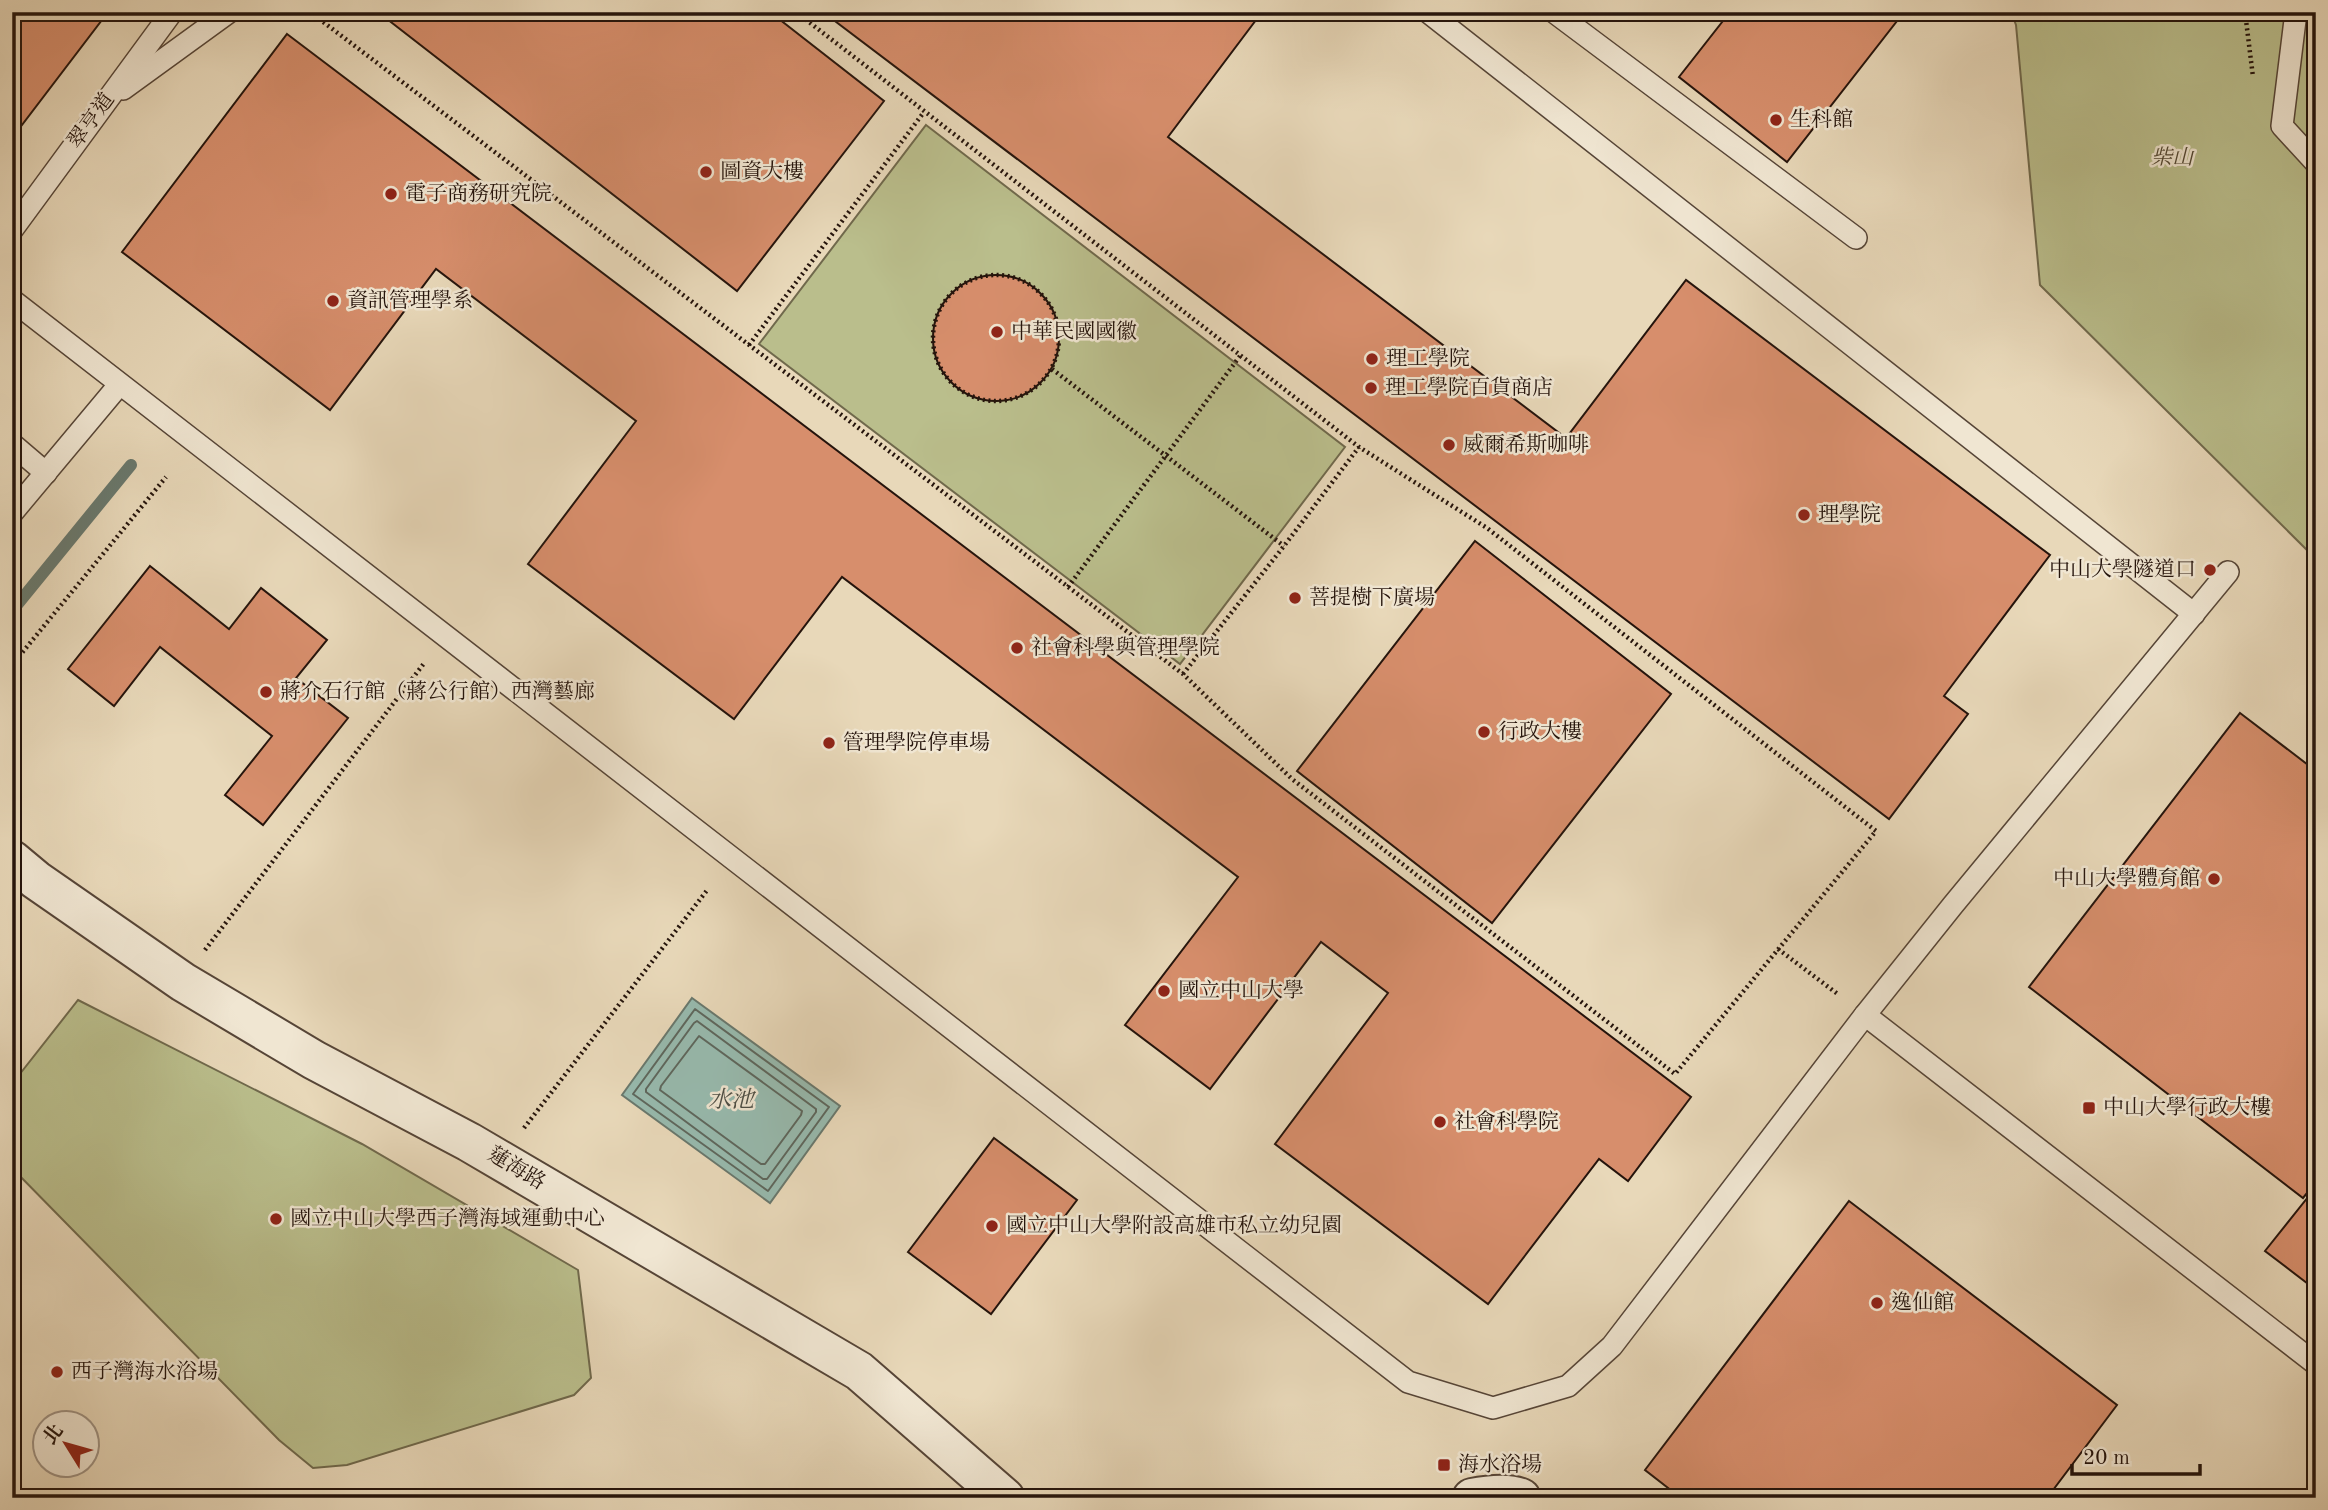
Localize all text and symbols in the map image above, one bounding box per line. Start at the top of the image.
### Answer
street label: 翠亨道 [63,88,119,153]
place label: 生科館 [1790,108,1853,131]
marker: 生科館 [1768,112,1784,128]
park label: 柴山 [2151,146,2195,169]
place label: 圖資大樓 [720,160,804,183]
marker: 圖資大樓 [698,164,714,180]
place label: 電子商務研究院 [405,182,552,205]
marker: 電子商務研究院 [383,186,399,202]
place label: 資訊管理學系 [347,289,473,312]
marker: 資訊管理學系 [325,293,341,309]
place label: 中華民國國徽 [1011,320,1137,343]
marker: 中華民國國徽 [989,324,1005,340]
place label: 理工學院 [1386,347,1470,370]
marker: 理工學院 [1364,351,1380,367]
place label: 理工學院百貨商店 [1385,376,1553,399]
marker: 理工學院百貨商店 [1363,380,1379,396]
place label: 威爾希斯咖啡 [1463,433,1589,456]
marker: 威爾希斯咖啡 [1441,437,1457,453]
place label: 理學院 [1818,503,1881,526]
marker: 理學院 [1796,507,1812,523]
place label: 中山大學隧道口 [2049,558,2196,581]
marker: 中山大學隧道口 [2202,562,2218,578]
place label: 菩提樹下廣場 [1309,586,1435,609]
marker: 菩提樹下廣場 [1287,590,1303,606]
place label: 社會科學與管理學院 [1031,636,1220,659]
marker: 社會科學與管理學院 [1009,640,1025,656]
place label: 蔣介石行館（蔣公行館）西灣藝廊 [280,679,595,703]
marker: 蔣介石行館（蔣公行館）西灣藝廊 [258,684,274,700]
place label: 行政大樓 [1498,720,1582,743]
marker: 行政大樓 [1476,724,1492,740]
place label: 管理學院停車場 [843,731,990,754]
marker: 管理學院停車場 [821,735,837,751]
place label: 中山大學體育館 [2053,867,2200,890]
marker: 中山大學體育館 [2206,871,2222,887]
place label: 國立中山大學 [1178,979,1304,1002]
marker: 國立中山大學 [1156,983,1172,999]
water label: 水池 [708,1087,757,1112]
place label: 中山大學行政大樓 [2103,1096,2271,1119]
marker: 中山大學行政大樓 [2081,1100,2097,1116]
place label: 社會科學院 [1454,1110,1559,1133]
marker: 社會科學院 [1432,1114,1448,1130]
street label: 蓮海路 [484,1142,549,1194]
place label: 國立中山大學西子灣海域運動中心 [290,1207,605,1230]
marker: 國立中山大學西子灣海域運動中心 [268,1211,284,1227]
place label: 國立中山大學附設高雄市私立幼兒園 [1006,1214,1342,1237]
marker: 國立中山大學附設高雄市私立幼兒園 [984,1218,1000,1234]
place label: 逸仙館 [1891,1291,1954,1314]
marker: 逸仙館 [1869,1295,1885,1311]
place label: 西子灣海水浴場 [71,1360,218,1383]
marker: 西子灣海水浴場 [49,1364,65,1380]
north arrow [32,1408,102,1478]
text: 北 [40,1421,68,1449]
scale bar [2072,1433,2200,1477]
text: 20 m [2083,1448,2130,1469]
place label: 海水浴場 [1458,1453,1542,1476]
marker: 海水浴場 [1436,1457,1452,1473]

